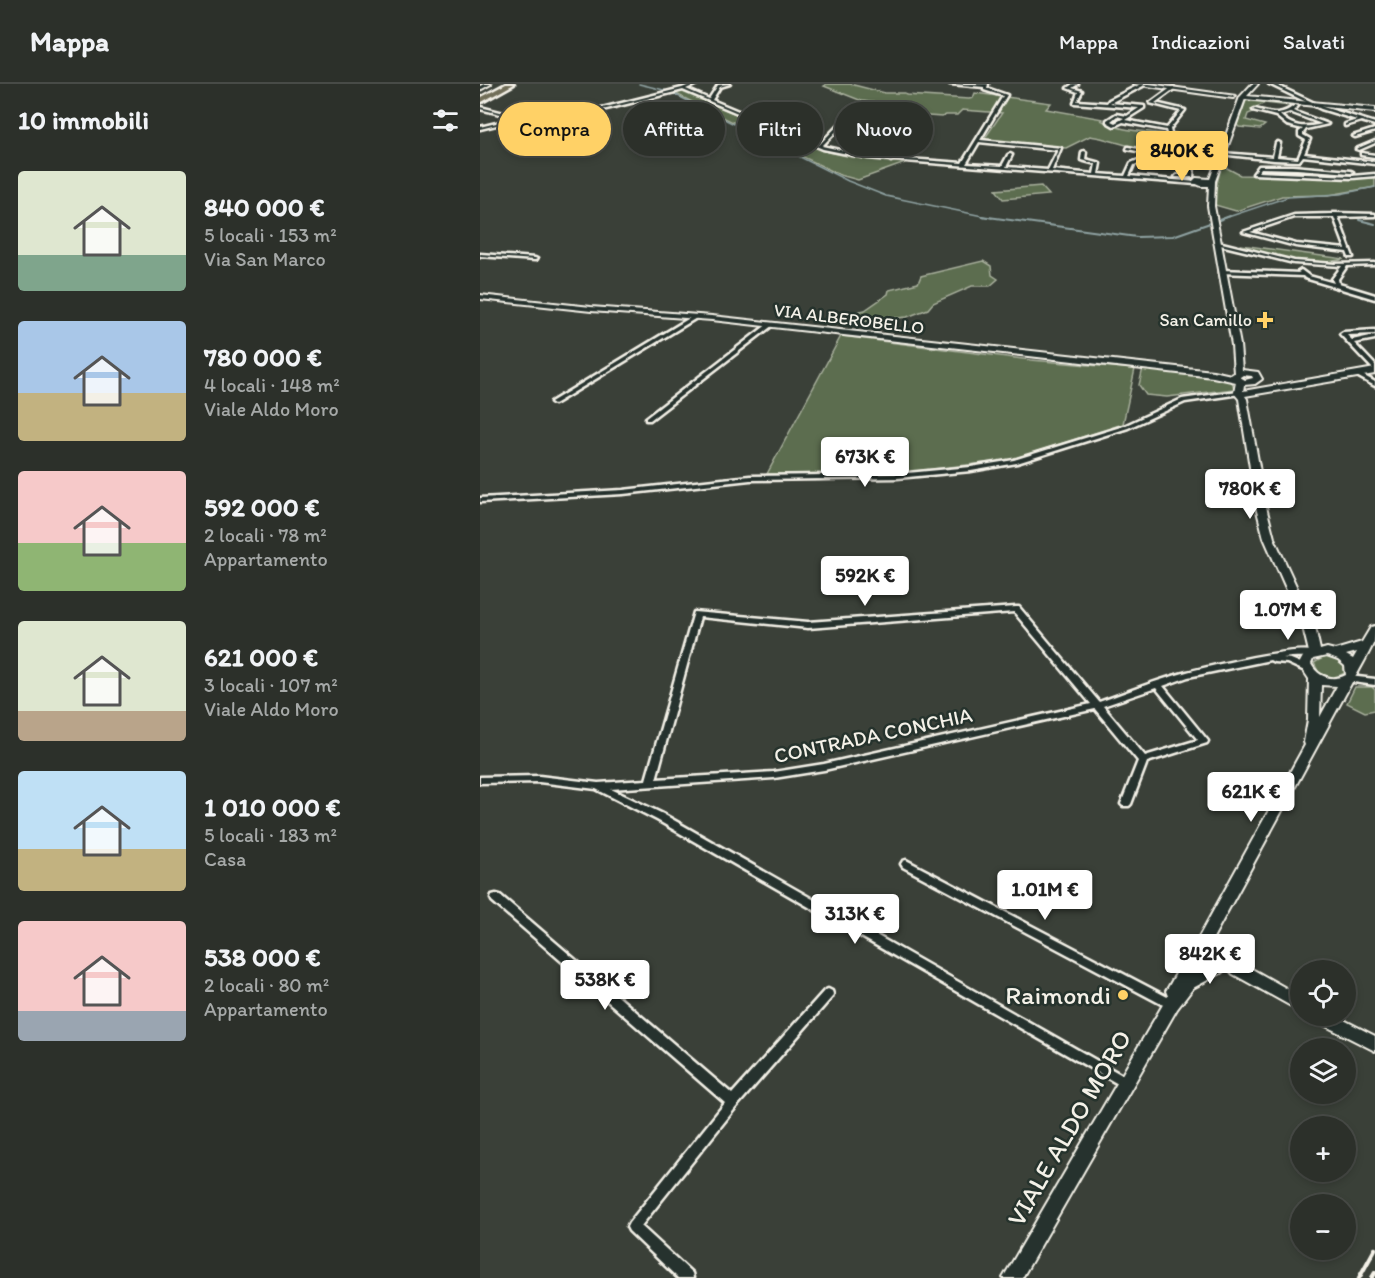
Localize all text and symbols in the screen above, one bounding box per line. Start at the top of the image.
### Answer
text: Mappa [30,24,109,58]
text: Mappa [1059,29,1118,54]
text: Indicazioni [1151,29,1250,54]
text: Salvati [1283,29,1345,54]
chip: Compra [498,102,611,156]
chip: Affitta [623,102,725,156]
chip: Filtri [737,102,823,156]
chip: Nuovo [835,102,933,156]
text: 10 immobili [18,104,149,136]
icon: filters [429,104,462,137]
pin: 840K € [1133,131,1231,182]
text: 840K € [1150,138,1214,162]
text: 840 000 € [204,191,324,223]
icon: home [66,195,138,267]
text: 5 locali · 153 m² [204,223,337,247]
text: Via San Marco [204,247,326,271]
street label: VIA ALBEROBELLO [773,299,925,339]
place label: San Camillo [1159,309,1252,331]
marker: San Camillo [1256,311,1274,329]
text: 780 000 € [204,341,322,373]
icon: home [66,345,138,417]
text: 4 locali · 148 m² [204,373,340,397]
text: Viale Aldo Moro [204,397,339,421]
pin: 673K € [816,437,914,488]
text: 673K € [835,444,895,468]
pin: 780K € [1201,469,1299,520]
text: 780K € [1219,476,1281,500]
text: 592 000 € [204,491,320,523]
icon: home [66,495,138,567]
text: 2 locali · 78 m² [204,523,327,547]
text: Appartamento [204,547,328,571]
pin: 592K € [816,556,914,607]
text: 592K € [835,563,895,587]
pin: 1.07M € [1233,590,1343,641]
text: 1.07M € [1254,597,1322,621]
text: 621 000 € [204,641,318,673]
icon: home [66,645,138,717]
text: 3 locali · 107 m² [204,673,338,697]
text: Viale Aldo Moro [204,697,339,721]
street label: CONTRADA CONCHIA [772,702,975,768]
pin: 621K € [1202,772,1300,823]
text: 621K € [1221,779,1281,803]
text: 1 010 000 € [204,791,341,823]
icon: home [66,795,138,867]
text: 5 locali · 183 m² [204,823,337,847]
text: Casa [204,847,246,871]
pin: 1.01M € [990,870,1100,921]
text: 1.01M € [1011,877,1079,901]
pin: 313K € [806,894,904,945]
text: 313K € [825,901,885,925]
pin: 842K € [1161,934,1259,985]
text: 538 000 € [204,941,321,973]
text: 842K € [1179,941,1241,965]
icon: home [66,945,138,1017]
pin: 538K € [556,960,654,1011]
map controls [1290,960,1356,1260]
button: locate [1290,960,1356,1026]
text: 538K € [574,967,636,991]
text: 2 locali · 80 m² [204,973,329,997]
place label: Raimondi [1005,979,1111,1011]
marker: Raimondi [1116,988,1130,1002]
text: Appartamento [204,997,328,1021]
street label: VIALE ALDO MORO [1000,1024,1138,1232]
button: layers [1290,1038,1356,1104]
button: + [1290,1116,1356,1182]
button: − [1290,1194,1356,1260]

